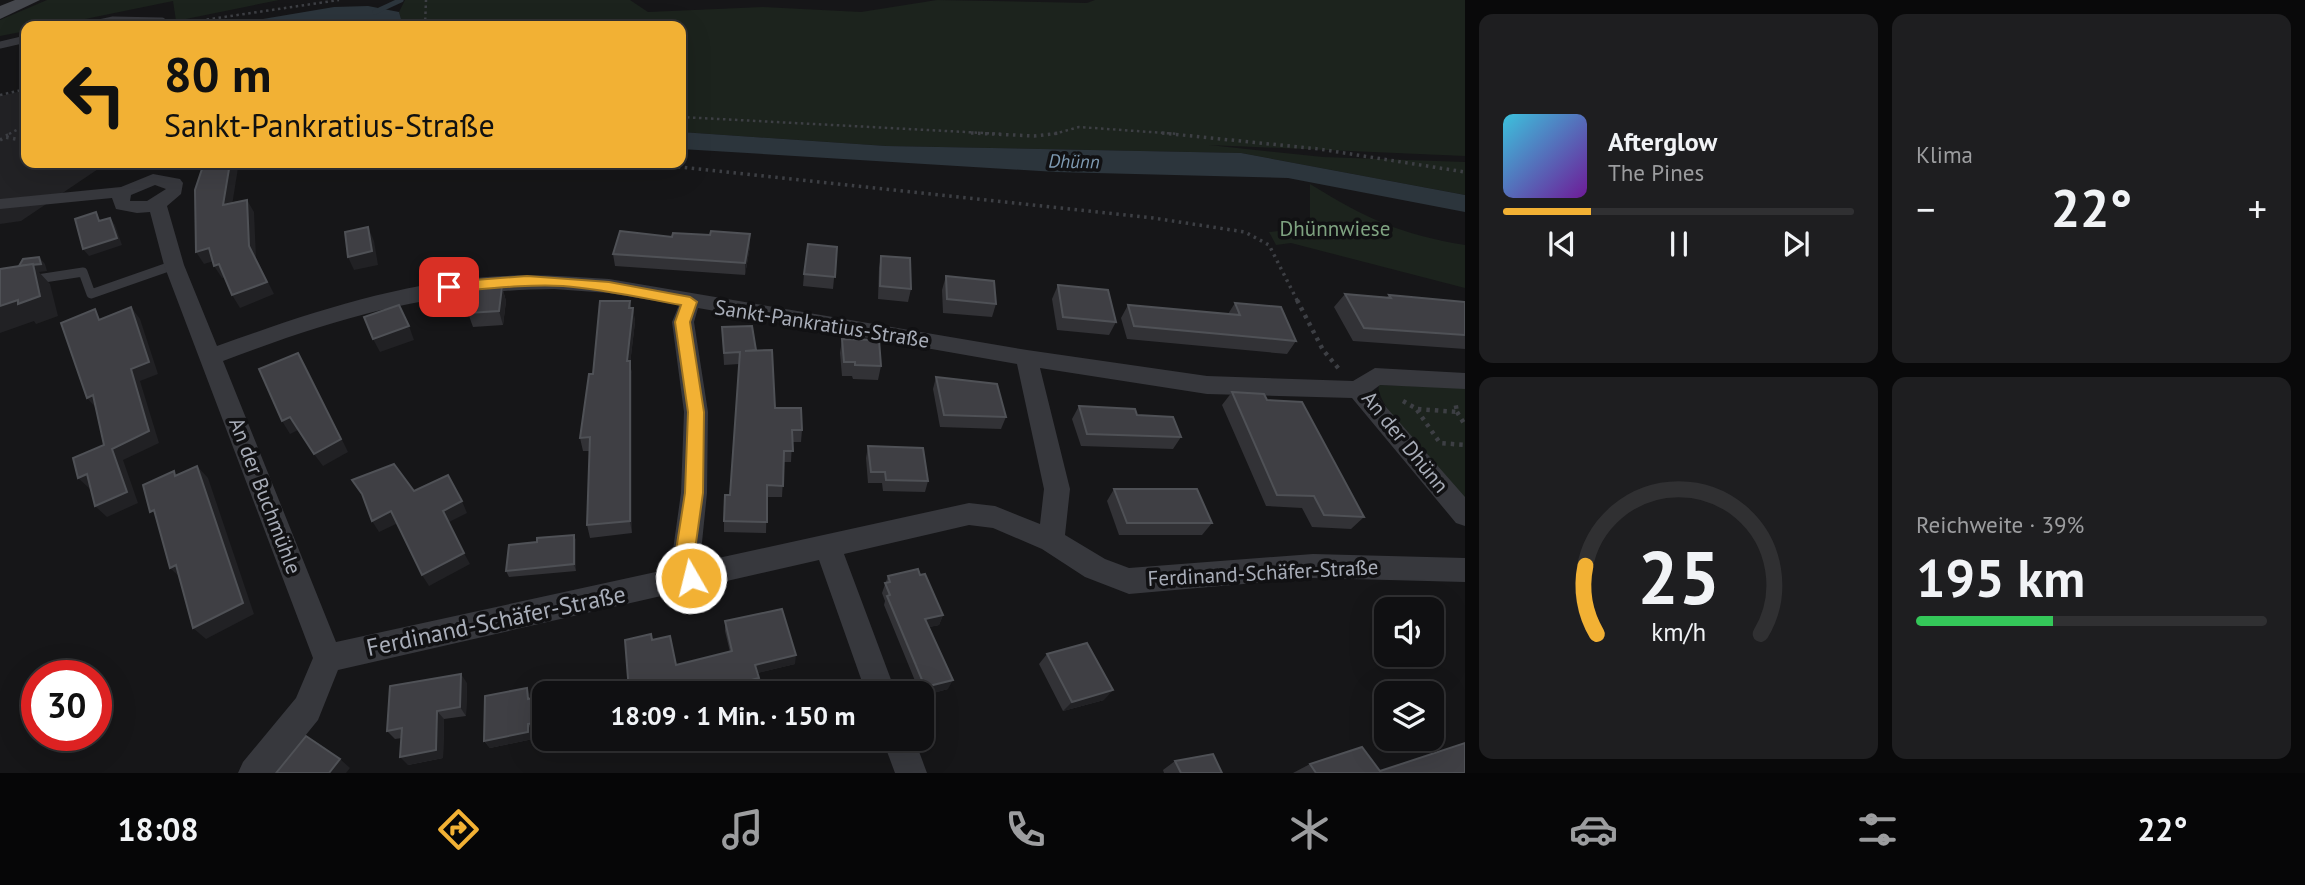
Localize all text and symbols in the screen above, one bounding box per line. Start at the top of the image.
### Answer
text: 80 m [164,42,271,106]
icon: left [49,49,140,140]
text: Sankt-Pankratius-Straße [164,104,495,146]
text: Afterglow [1608,125,1717,158]
text: Klima [1916,140,1973,169]
water label: Dhünn [1048,149,1100,173]
text: The Pines [1608,158,1704,187]
text: 22° [2051,174,2132,241]
text: − [1916,184,1935,233]
text: + [2248,184,2267,233]
park label: Dhünnwiese [1280,215,1390,242]
icon: previous [1543,225,1581,263]
icon: pause [1660,225,1698,263]
icon: next [1777,225,1815,263]
pin [419,257,479,317]
icon: arrive [430,268,468,306]
street label: Sankt-Pankratius-Straße [713,293,931,354]
street label: An der Dhünn [1356,385,1455,498]
street label: An der Buchmühle [223,414,308,578]
text: Reichweite · 39% [1916,510,2084,539]
text: 25 [1637,530,1720,624]
position arrow [654,541,728,615]
text: 195 km [1916,544,2085,611]
street label: Ferdinand-Schäfer-Straße [1147,553,1379,592]
street label: Ferdinand-Schäfer-Straße [363,578,628,663]
map controls [1374,597,1444,751]
button: sound [1374,597,1444,667]
text: km/h [1651,616,1706,648]
speed limit sign: 30 [21,660,112,751]
button: layers [1374,681,1444,751]
text: 18:09 · 1 Min. · 150 m [610,699,856,732]
icon: directions [434,805,483,854]
icon: music [718,805,767,854]
icon: phone [1001,805,1050,854]
icon: climate [1285,805,1334,854]
icon: car [1569,805,1618,854]
icon: filters [1853,805,1902,854]
text: 18:08 [117,808,199,850]
text: 22° [2137,808,2188,850]

